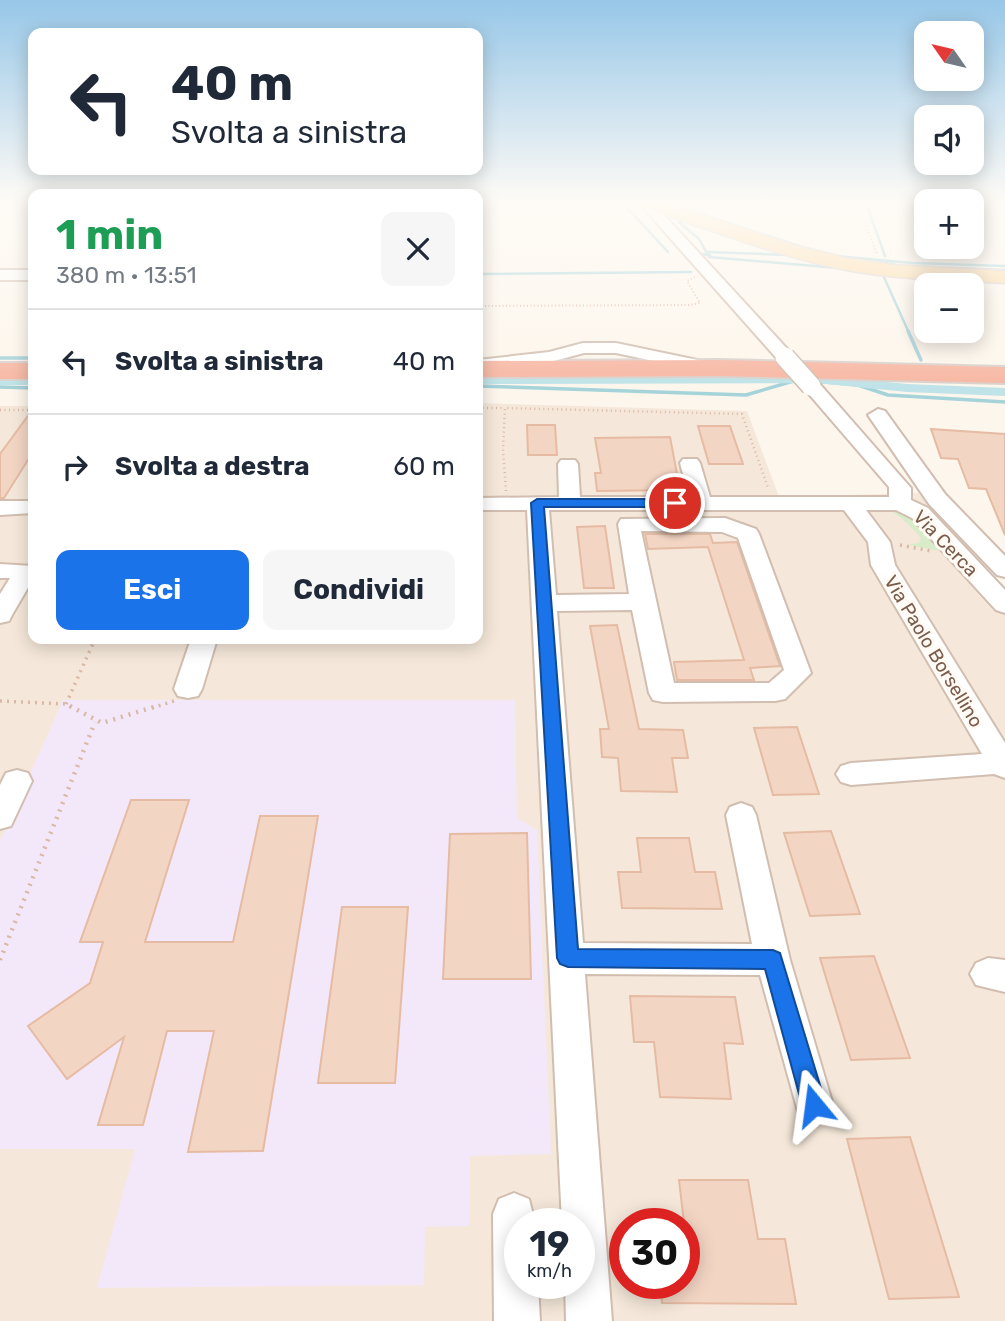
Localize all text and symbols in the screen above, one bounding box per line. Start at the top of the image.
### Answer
north arrow [914,21,984,91]
map controls [914,21,984,343]
text: 40 m [171,54,293,112]
icon: left [56,56,147,147]
button: sound [914,105,984,175]
text: Svolta a sinistra [171,113,407,151]
button: + [914,189,984,259]
text: 1 min [56,210,163,260]
button: close [381,212,455,286]
text: 380 m · 13:51 [56,261,197,289]
button: − [914,273,984,343]
icon: left [56,343,94,381]
text: Svolta a sinistra [115,346,324,377]
text: 40 m [393,346,455,377]
icon: right [56,448,94,486]
text: Svolta a destra [115,451,310,482]
text: 60 m [393,451,455,482]
pin [645,473,705,533]
icon: arrive [656,484,694,522]
street label: Via Cerca [908,505,983,581]
button: Esci [56,550,249,630]
button: Condividi [263,550,455,630]
street label: Via Paolo Borsellino [879,571,988,731]
position arrow [777,1068,851,1142]
speed limit sign: 30 [609,1208,700,1299]
text: 19 [530,1223,569,1265]
text: km/h [527,1260,572,1282]

